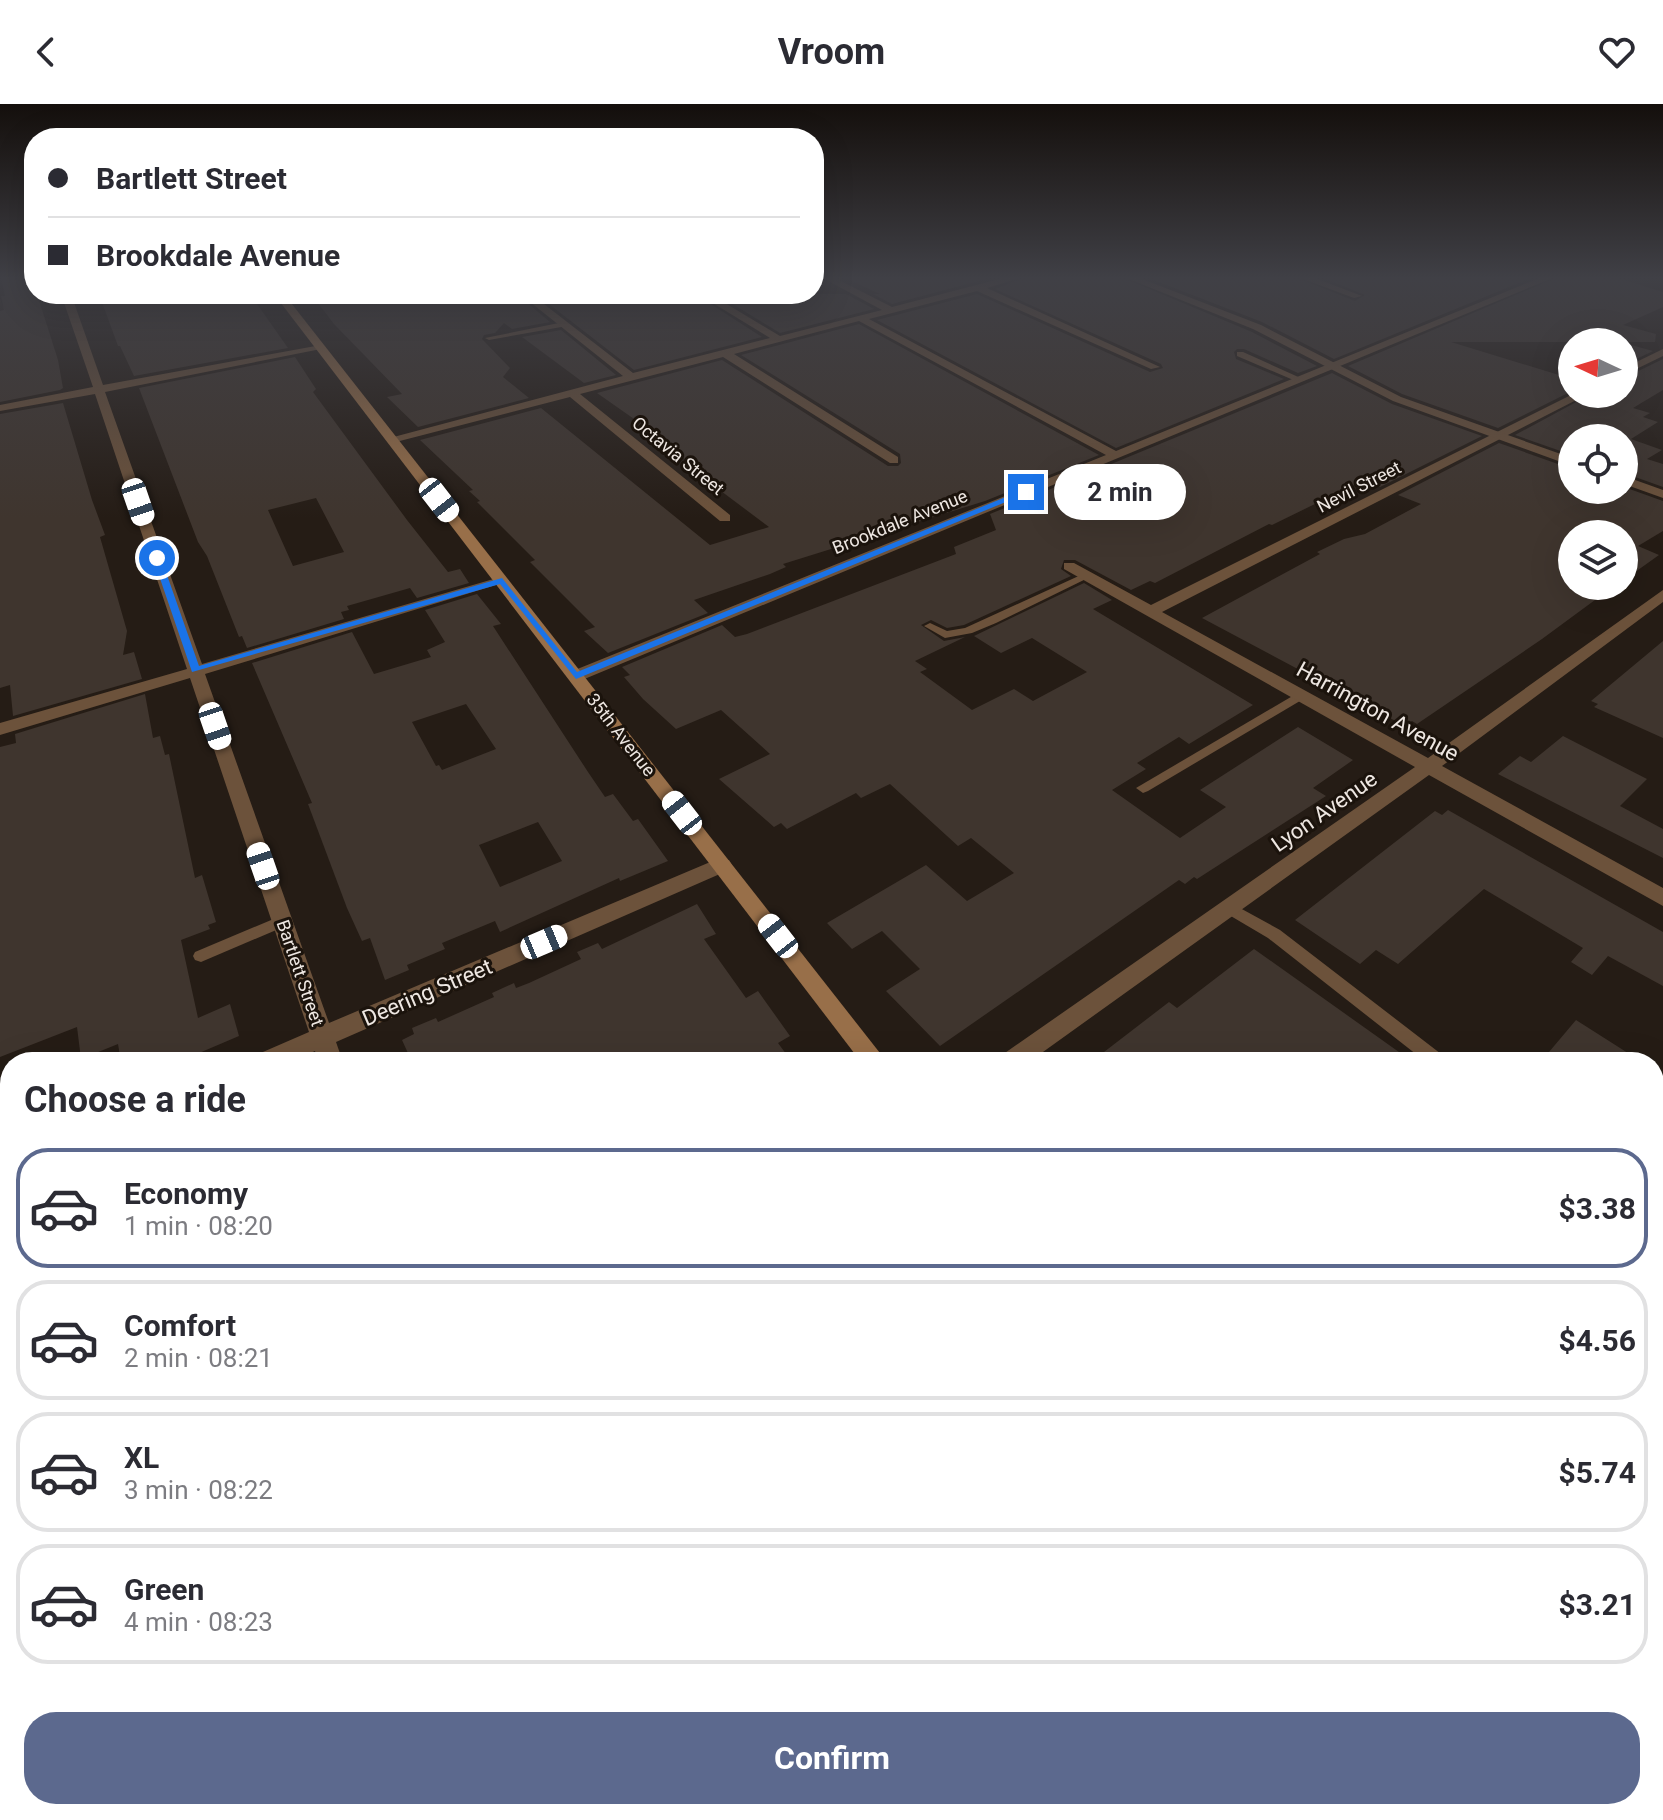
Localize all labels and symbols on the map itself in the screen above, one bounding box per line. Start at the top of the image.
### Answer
north arrow [1558,328,1638,408]
street label: Octavia Street [628,412,729,499]
street label: Nevil Street [1313,456,1404,517]
callout: 2 min [1054,464,1186,520]
car [415,474,463,526]
route end [1008,474,1044,510]
car [119,475,157,529]
street label: Brookdale Avenue [829,485,970,558]
route start [139,540,175,576]
street label: Harrington Avenue [1292,657,1463,766]
street label: 35th Avenue [583,689,660,780]
car [196,699,234,753]
street label: Lyon Avenue [1267,766,1382,857]
car [658,787,706,839]
car [244,839,282,893]
car [754,910,802,962]
street label: Bartlett Street [272,917,329,1029]
car [517,922,571,962]
street label: Deering Street [359,954,496,1031]

